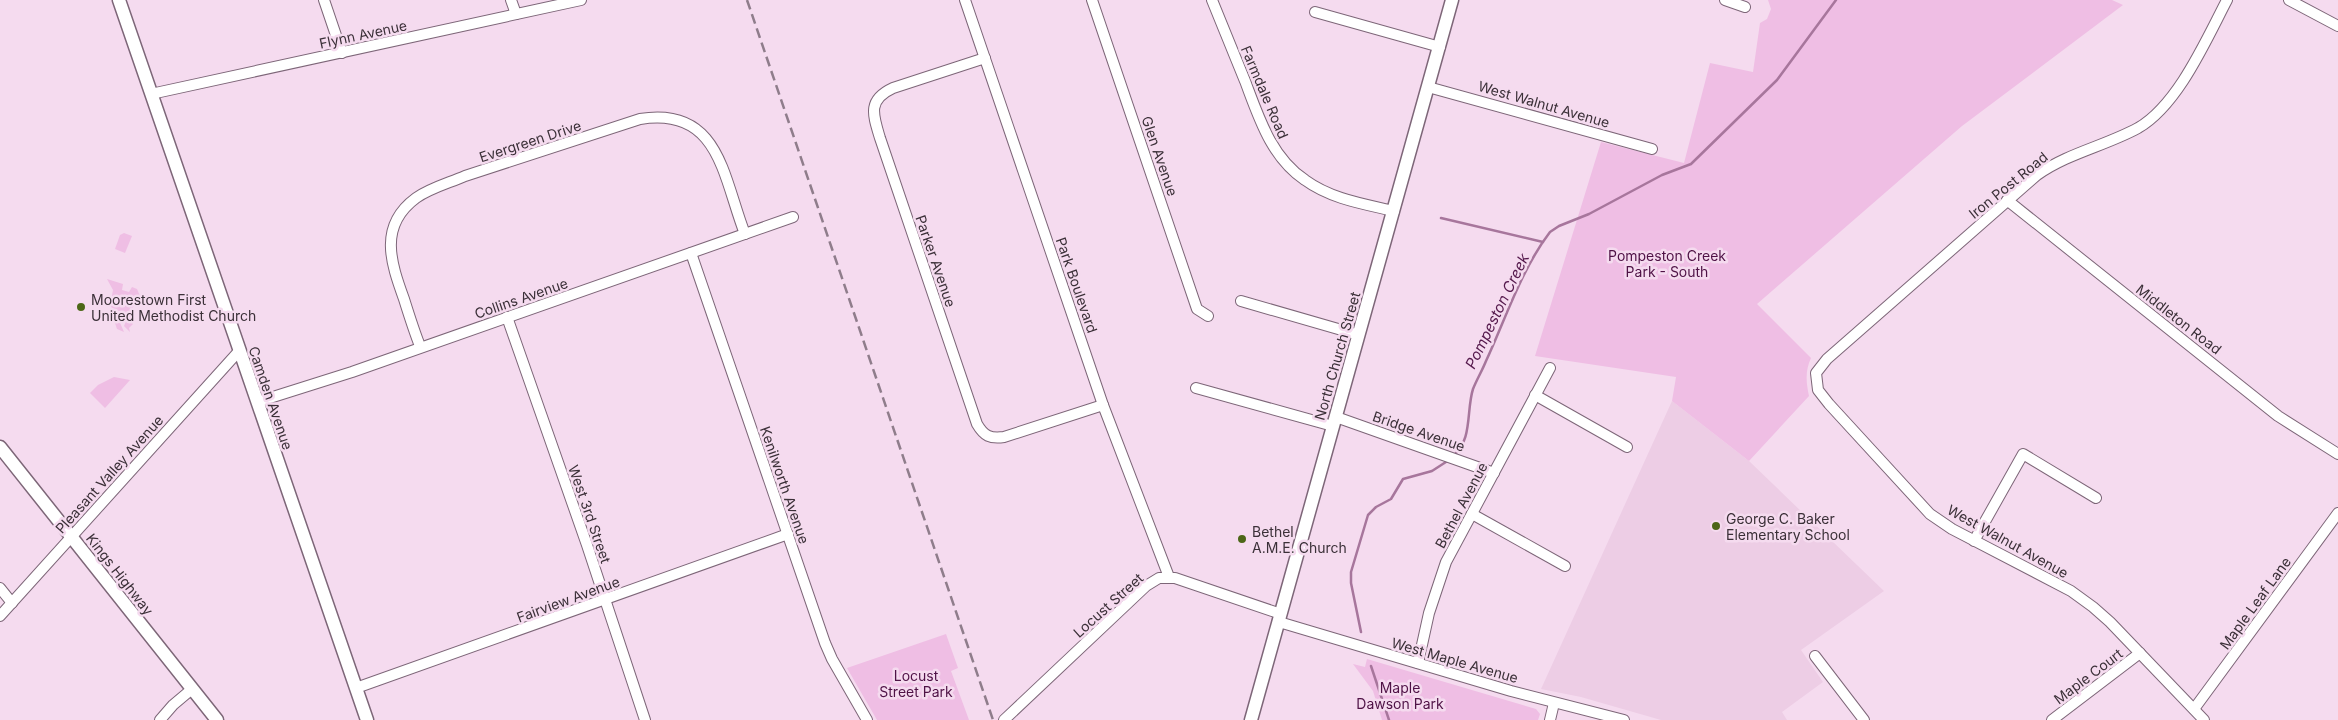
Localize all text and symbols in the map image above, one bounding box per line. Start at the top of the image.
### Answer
street label: Flynn Avenue [318,16,408,52]
street label: Farmdale Road [1238,43,1292,141]
street label: West Walnut Avenue [1476,77,1612,131]
street label: Glen Avenue [1138,114,1182,198]
street label: Evergreen Drive [477,117,583,165]
street label: Iron Post Road [1965,148,2051,222]
street label: Parker Avenue [912,213,960,309]
street label: Park Boulevard [1053,235,1101,335]
park label: Pompeston Creek Park - South [1608,247,1726,280]
water label: Pompeston Creek [1461,249,1534,372]
street label: Collins Avenue [472,274,570,322]
street label: Middleton Road [2133,280,2225,358]
street label: North Church Street [1311,289,1364,422]
place label: Moorestown First United Methodist Church [91,291,256,324]
marker: Moorestown First United Methodist Church [75,301,87,313]
street label: Camden Avenue [245,344,297,452]
street label: Bridge Avenue [1371,407,1467,455]
street label: Pleasant Valley Avenue [51,411,167,537]
street label: Kenilworth Avenue [757,424,813,546]
street label: Bethel Avenue [1431,459,1491,551]
street label: West 3rd Street [565,463,615,566]
street label: West Walnut Avenue [1945,501,2071,581]
place label: George C. Baker Elementary School [1726,510,1850,543]
marker: George C. Baker Elementary School [1710,520,1722,532]
place label: Bethel A.M.E. Church [1252,523,1347,556]
street label: Kings Highway [83,530,157,618]
marker: Bethel A.M.E. Church [1236,533,1248,545]
street label: Maple Leaf Lane [2216,554,2294,652]
street label: Locust Street [1070,569,1147,641]
street label: Fairview Avenue [514,572,622,626]
street label: West Maple Avenue [1390,634,1520,686]
street label: Maple Court [2050,644,2126,707]
park label: Locust Street Park [879,667,953,700]
park label: Maple Dawson Park [1356,679,1444,712]

